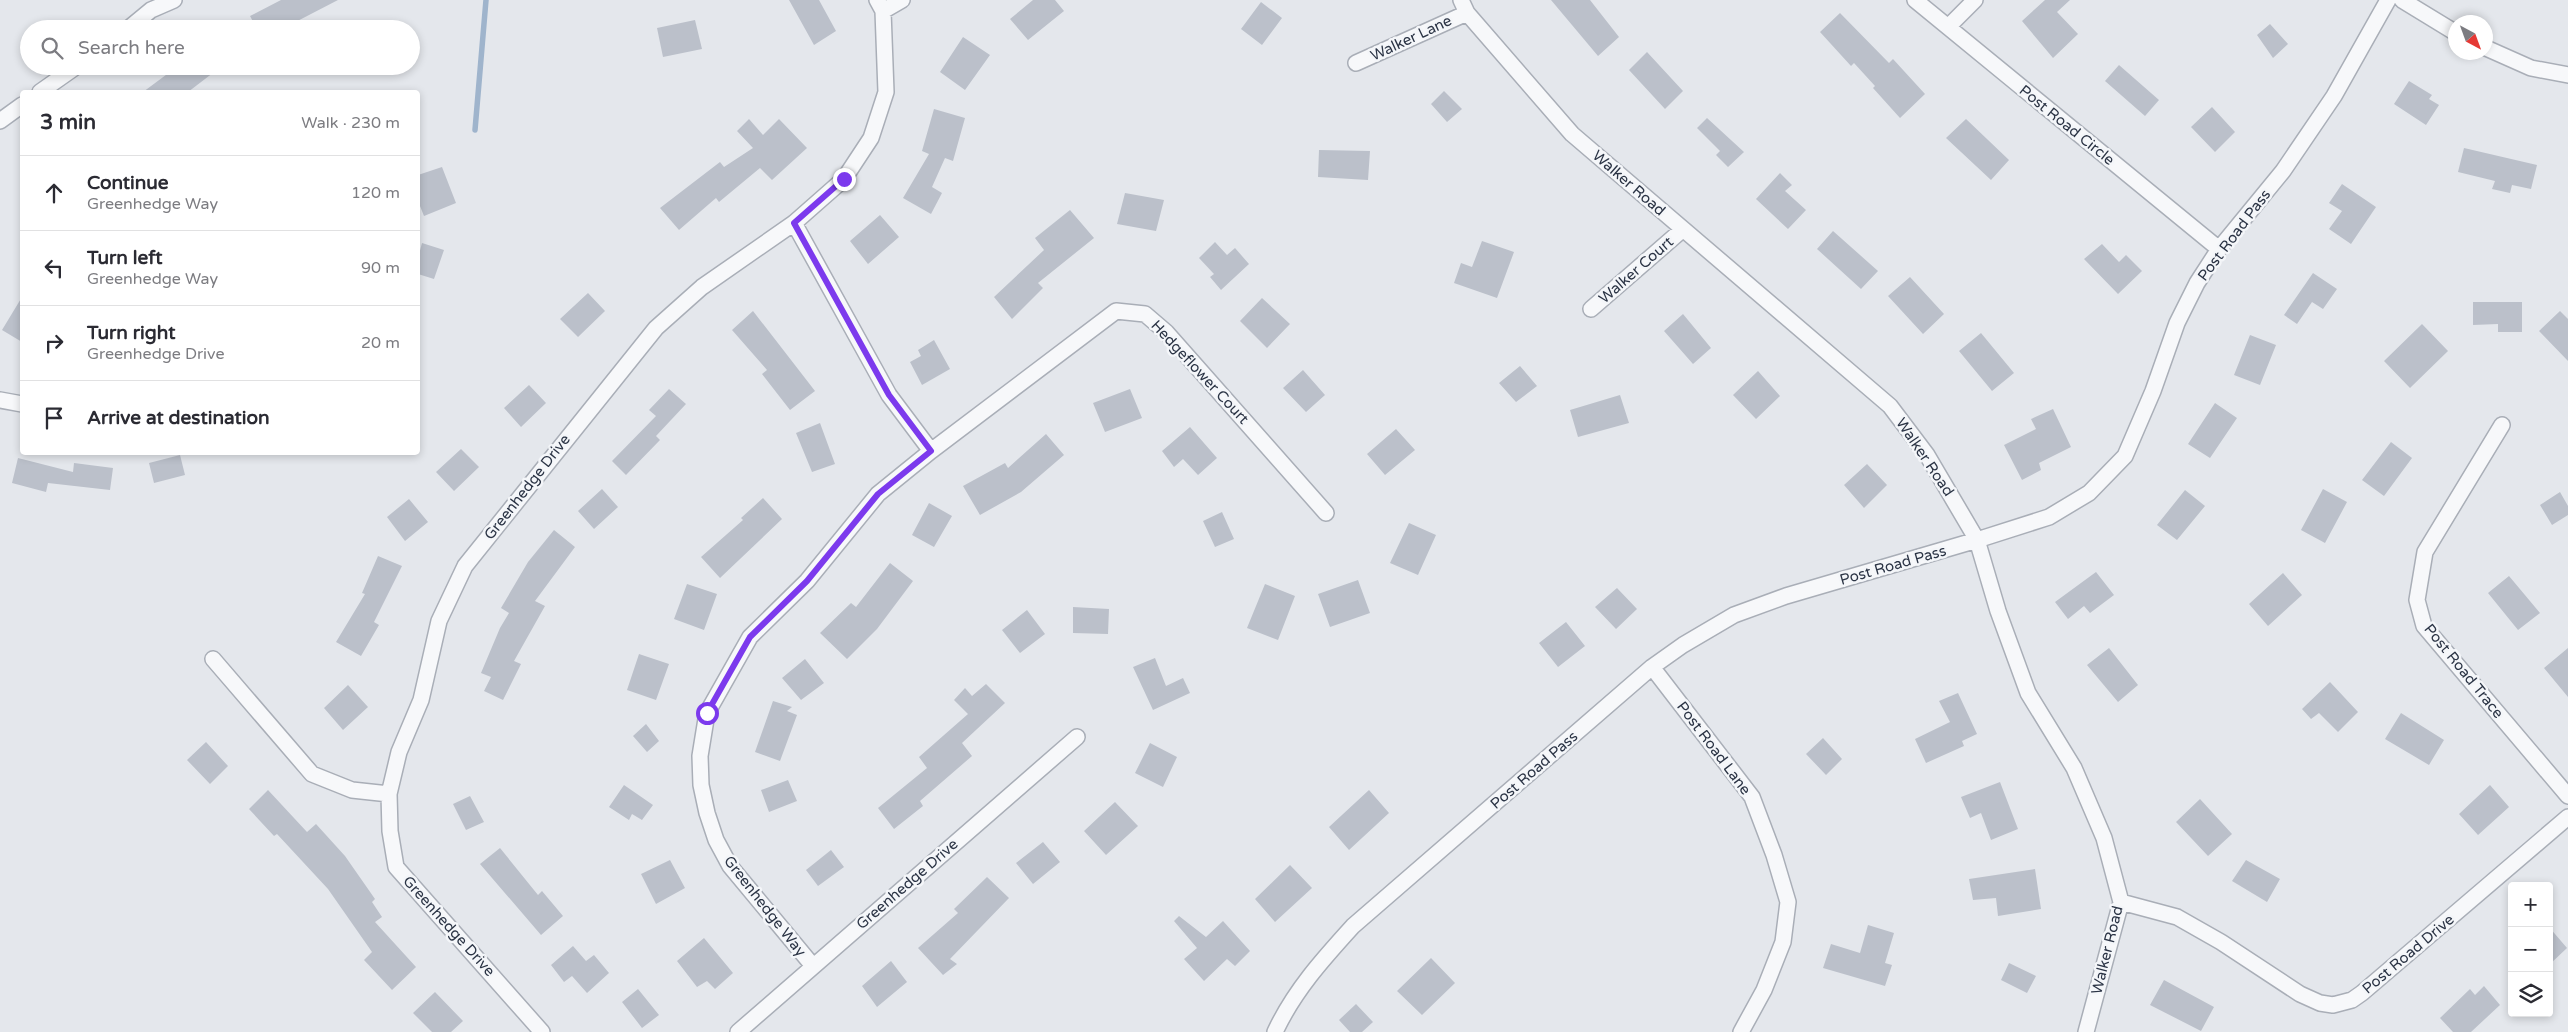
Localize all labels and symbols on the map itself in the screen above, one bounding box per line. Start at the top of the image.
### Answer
street label: Walker Lane [1367,11,1455,65]
north arrow [2448,15,2493,60]
street label: Post Road Circle [2016,81,2118,169]
street label: Walker Road [1589,146,1669,220]
route end [833,168,856,191]
street label: Post Road Pass [2194,186,2274,284]
street label: Walker Court [1595,233,1677,307]
street label: Hedgeflower Court [1147,316,1253,428]
street label: Walker Road [1892,414,1958,500]
street label: Greenhedge Drive [480,431,574,543]
street label: Post Road Pass [1838,541,1948,589]
street label: Post Road Trace [2420,620,2508,722]
street label: Post Road Lane [1673,698,1755,798]
route start [696,702,719,725]
street label: Post Road Pass [1487,727,1581,813]
street label: Greenhedge Drive [852,835,962,933]
street label: Greenhedge Way [720,852,810,960]
street label: Greenhedge Drive [399,872,499,980]
street label: Walker Road [2087,904,2127,996]
street label: Post Road Drive [2358,910,2458,998]

